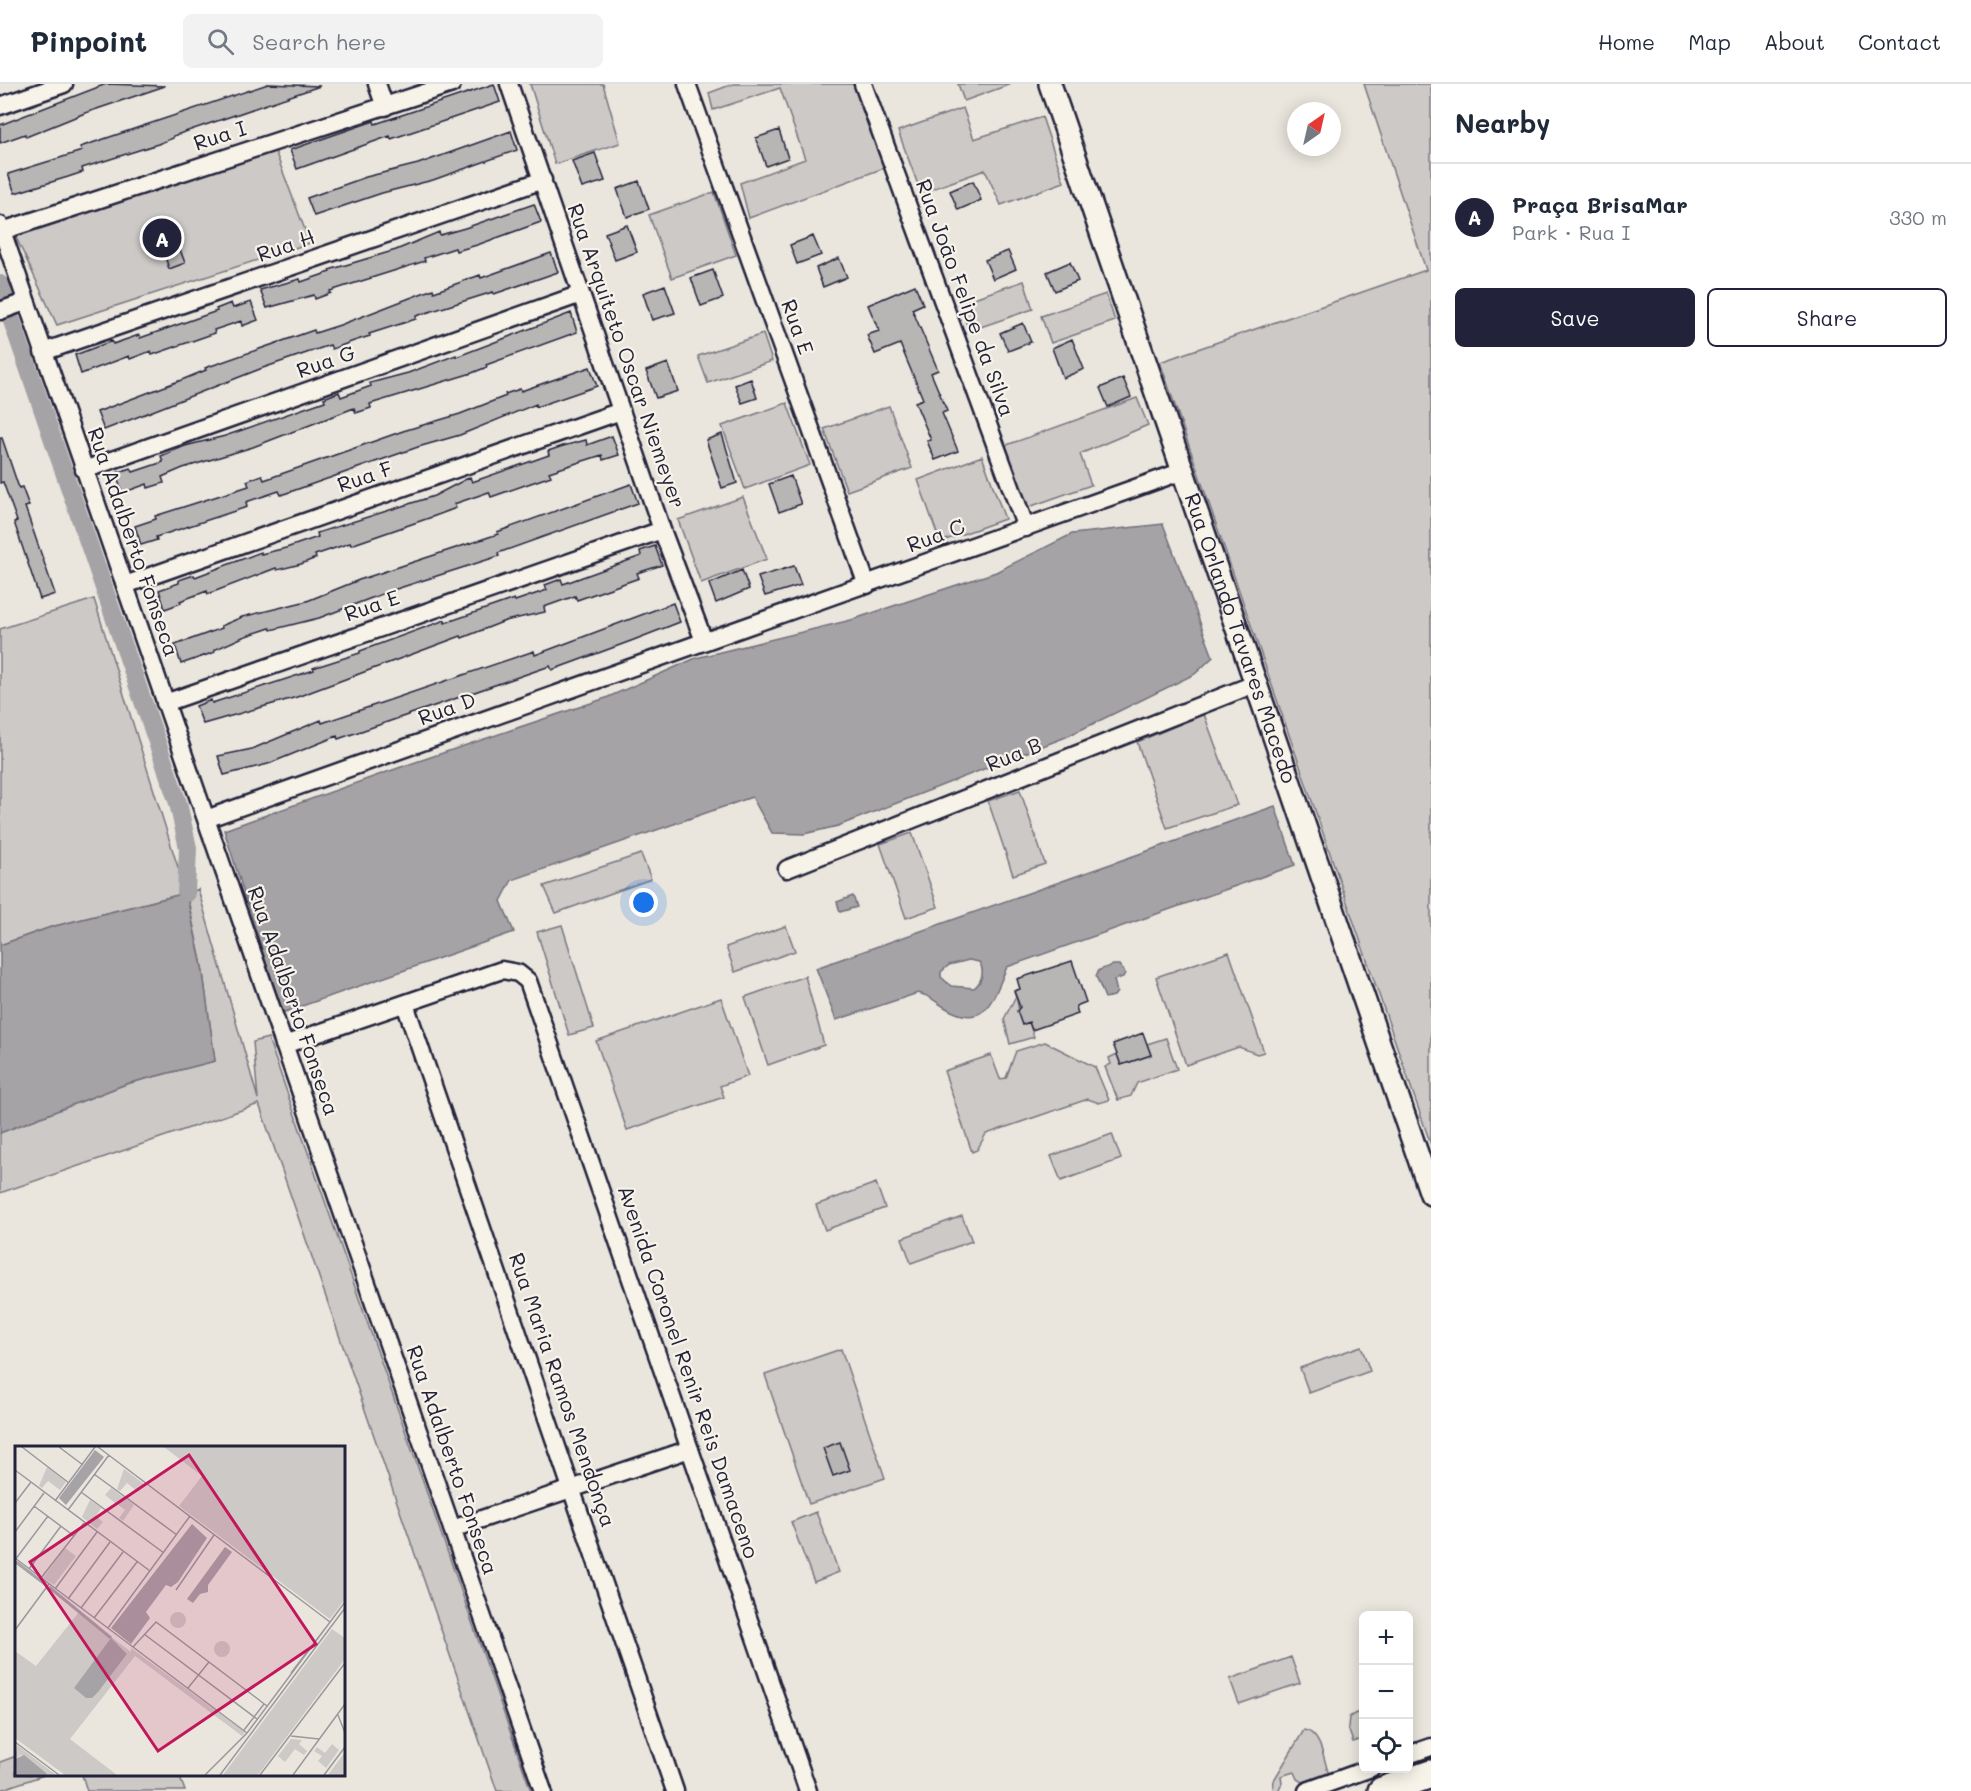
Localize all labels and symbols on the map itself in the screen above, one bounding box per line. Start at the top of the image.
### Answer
north arrow [1287,102,1341,156]
street label: Rua I [190,113,249,156]
street label: Rua João Felipe da Silva [911,175,1022,420]
street label: Rua Arquiteto Oscar Niemeyer [562,200,692,511]
pin: A [142,216,182,260]
street label: Rua H [253,222,318,267]
street label: Rua E [776,295,821,358]
street label: Rua G [293,338,358,383]
street label: Rua Adalberto Fonseca [82,423,186,660]
street label: Rua F [333,454,396,498]
street label: Rua Orlando Tavares Macedo [1179,489,1304,786]
street label: Rua C [903,512,968,557]
street label: Rua E [340,583,403,627]
street label: Rua D [414,685,479,730]
street label: Rua B [982,730,1045,777]
street label: Rua Adalberto Fonseca [242,882,346,1119]
your location [629,888,658,917]
street label: Avenida Coronel Renir Reis Damaceno [613,1181,766,1562]
street label: Rua Maria Ramos Mendonça [504,1249,623,1530]
street label: Rua Adalberto Fonseca [401,1341,505,1578]
inset map [15,1446,345,1776]

